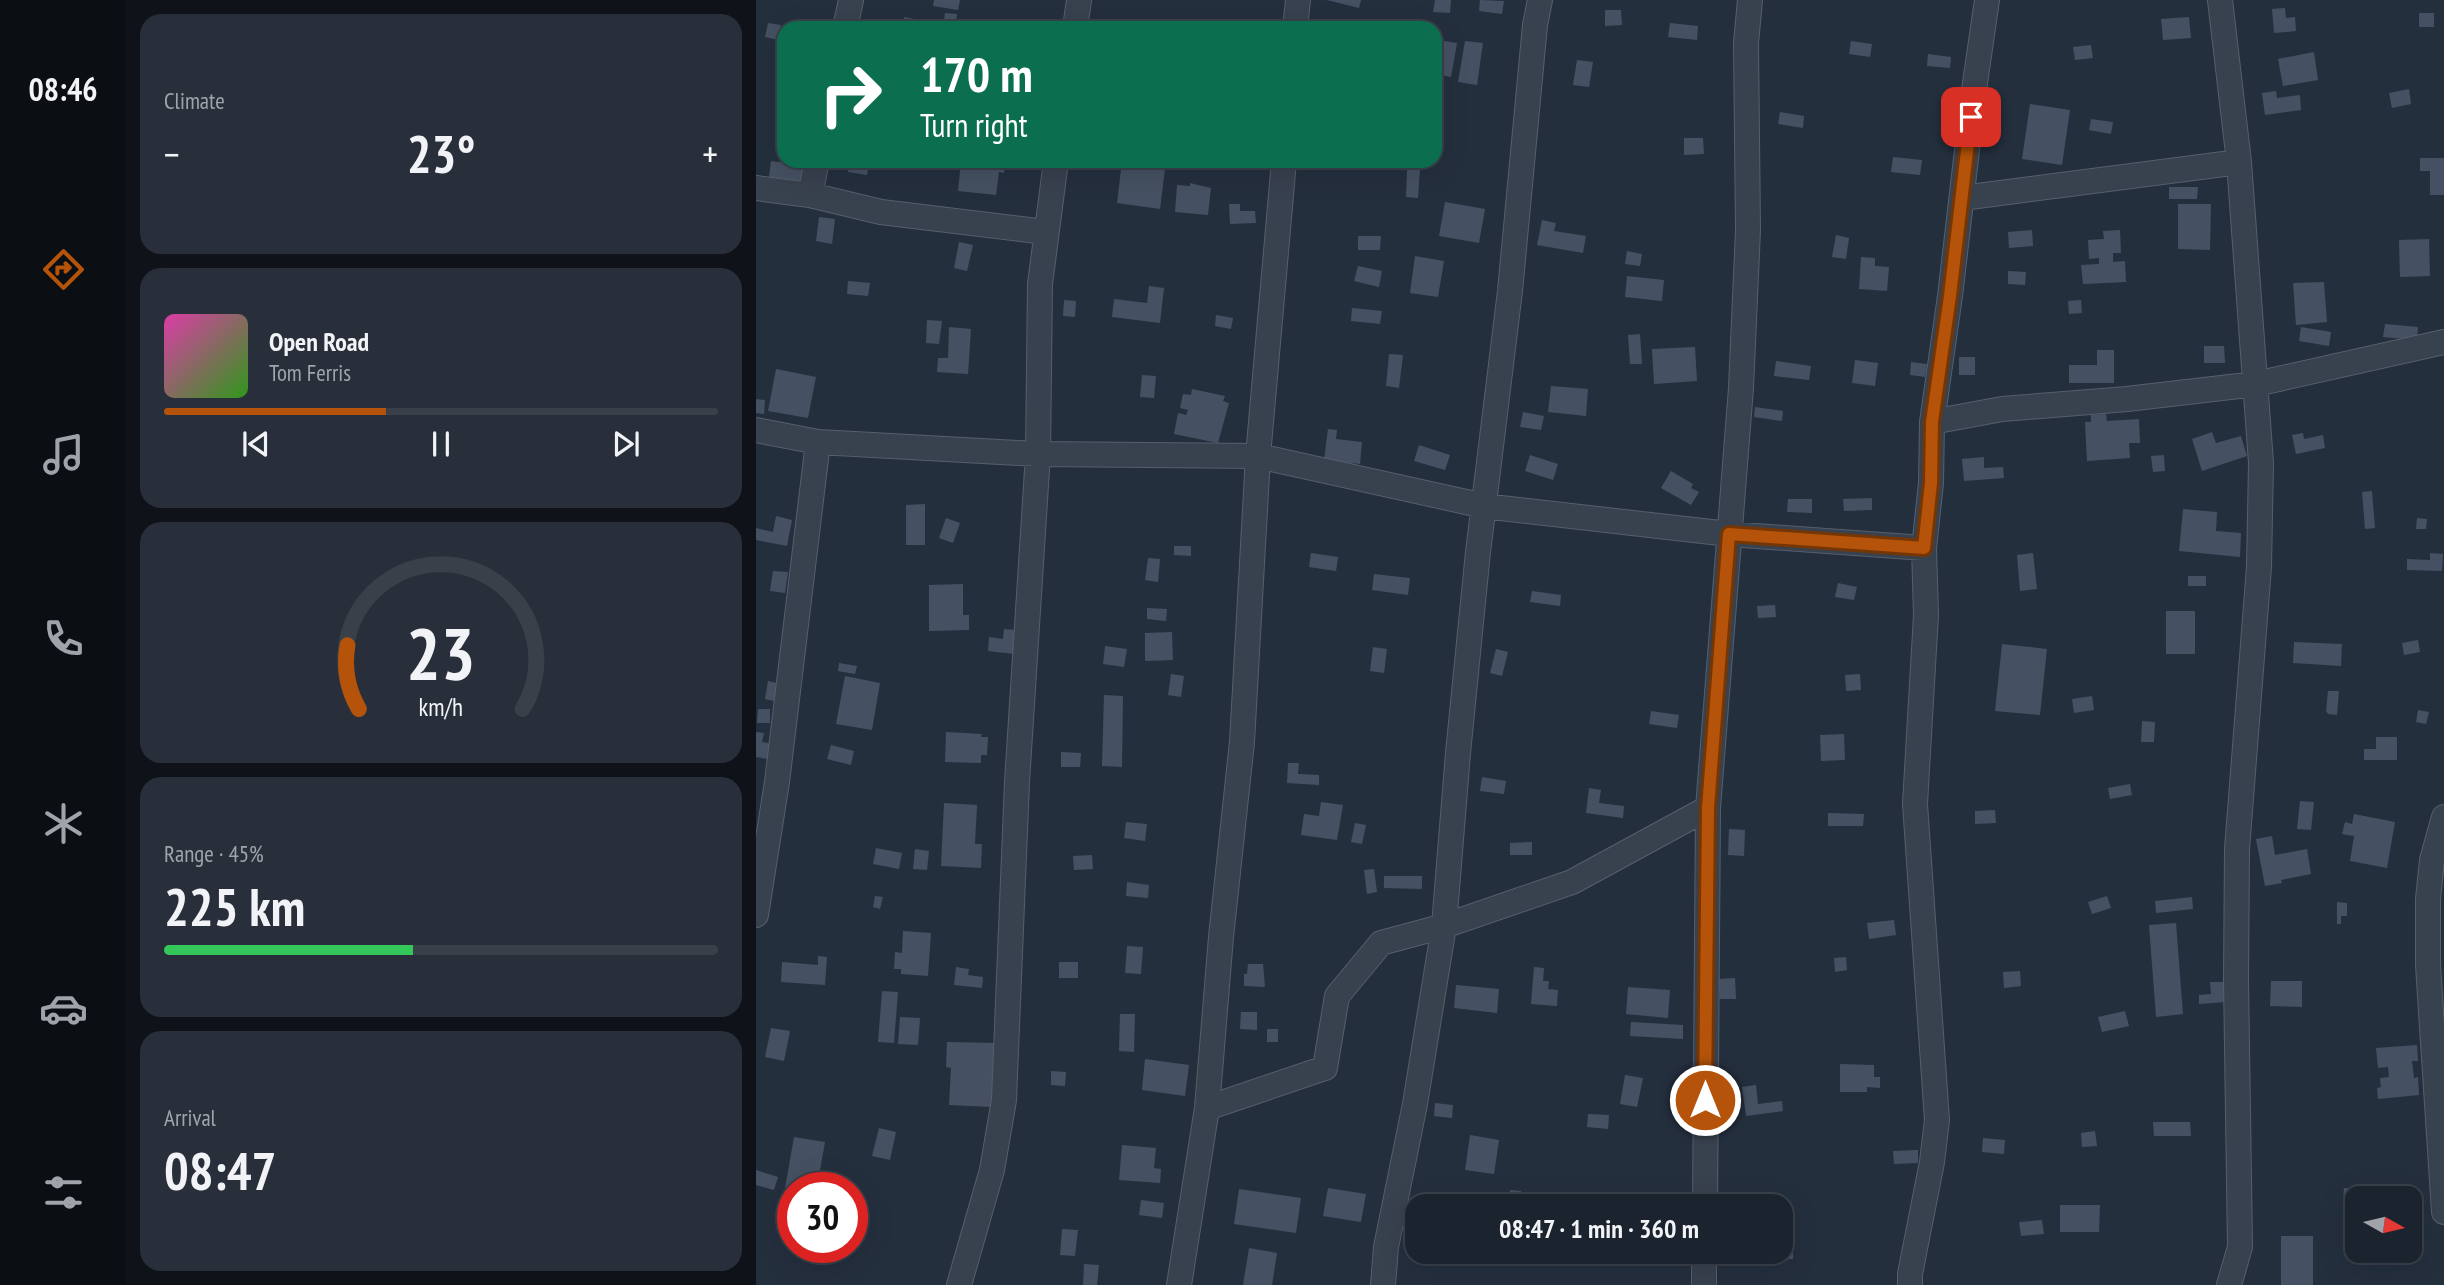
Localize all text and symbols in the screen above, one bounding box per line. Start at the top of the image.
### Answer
text: 170 m [920,42,1033,106]
icon: right [805,49,896,140]
text: 08:46 [28,68,98,110]
text: Climate [164,86,225,115]
pin [1941,87,2001,147]
icon: arrive [1952,98,1990,136]
text: Turn right [920,104,1028,146]
text: 23° [407,120,475,187]
text: − [164,129,180,178]
text: + [702,129,718,178]
icon: directions [39,245,88,294]
text: Open Road [269,325,369,358]
text: Tom Ferris [269,358,351,387]
icon: previous [237,425,275,463]
icon: pause [422,425,460,463]
icon: next [607,425,645,463]
icon: music [39,430,88,479]
text: 23 [406,605,476,699]
icon: phone [39,614,88,663]
text: km/h [419,690,463,722]
icon: climate [39,799,88,848]
text: Range · 45% [164,839,264,868]
text: 225 km [164,873,305,940]
icon: car [39,984,88,1033]
position arrow [1668,1063,1742,1137]
text: Arrival [164,1103,216,1132]
text: 08:47 [164,1137,276,1204]
icon: filters [39,1168,88,1217]
speed limit sign: 30 [777,1172,868,1263]
north arrow [2345,1186,2422,1264]
map controls [2345,1186,2422,1263]
text: 08:47 · 1 min · 360 m [1499,1212,1699,1245]

